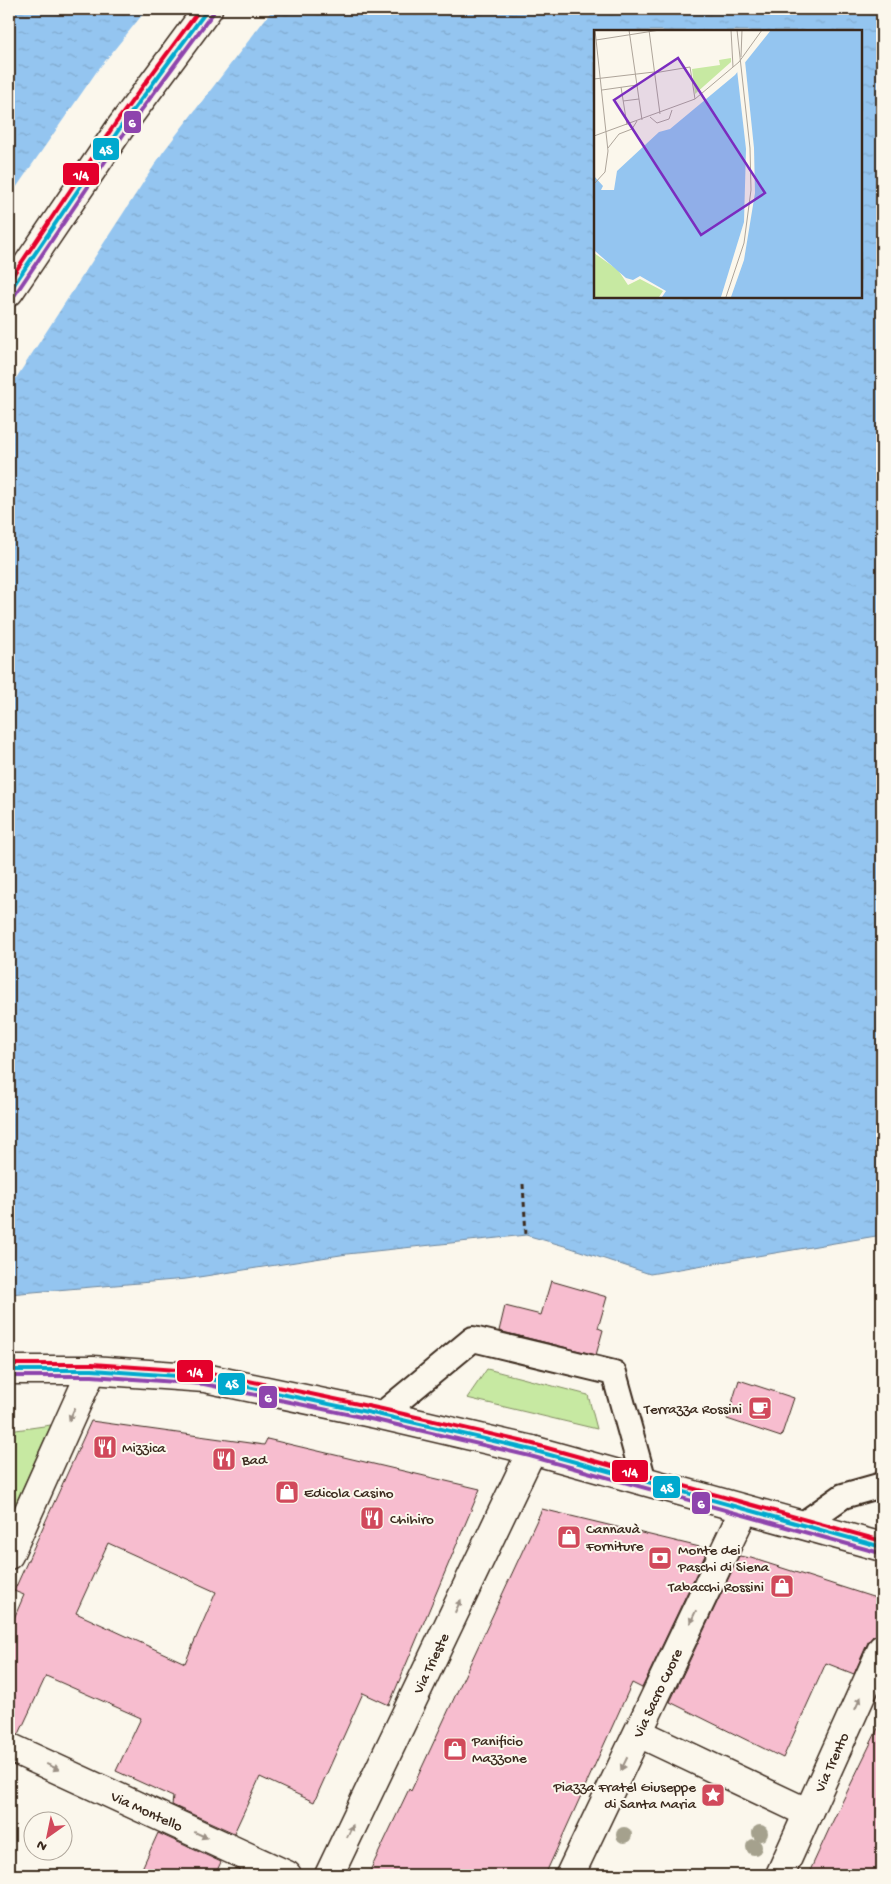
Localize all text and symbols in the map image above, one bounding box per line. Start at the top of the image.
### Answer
inset map [594,30,861,298]
line badge: 6 [123,110,142,134]
text: 6 [128,116,136,133]
line badge: 4S [92,137,120,161]
text: 4S [98,143,113,160]
line badge: 1/4 [62,162,100,186]
text: 1/4 [72,168,89,185]
line badge: 1/4 [176,1359,214,1383]
text: 1/4 [186,1365,203,1382]
line badge: 4S [217,1372,246,1396]
text: 4S [224,1377,239,1394]
line badge: 6 [258,1385,278,1409]
text: 6 [264,1391,272,1408]
cafe icon: Terrazza Rossini [747,1395,773,1421]
place label: Terrazza Rossini [643,1401,742,1419]
one-way arrow [67,1407,75,1421]
restaurant icon: Mizzica [92,1434,118,1460]
place label: Mizzica [122,1440,166,1458]
restaurant icon: Bad [211,1446,237,1472]
place label: Bad [241,1452,268,1470]
line badge: 1/4 [611,1459,649,1483]
text: 1/4 [621,1465,638,1482]
line badge: 4S [652,1475,681,1499]
shop icon: Edicola Casino [274,1479,300,1505]
text: 4S [659,1481,674,1498]
place label: Edicola Casino [304,1485,394,1503]
line badge: 6 [691,1491,711,1515]
text: 6 [697,1497,705,1514]
restaurant icon: Chihiro [359,1505,385,1531]
place label: Chihiro [390,1511,434,1529]
place label: Cannavà Forniture [585,1521,644,1556]
shop icon: Cannavà Forniture [556,1524,582,1550]
place label: Monte dei Paschi di Siena [677,1542,770,1577]
bank icon: Monte dei Paschi di Siena [647,1545,673,1571]
shop icon: Tabacchi Rossini [769,1573,795,1599]
place label: Tabacchi Rossini [667,1579,764,1597]
one-way arrow [454,1598,462,1613]
one-way arrow [689,1610,697,1624]
street label: Via Trieste [410,1630,454,1698]
street label: Via Sacro Cuore [629,1646,688,1742]
one-way arrow [854,1696,862,1710]
street label: Via Trento [811,1730,854,1796]
place label: Panificio Mazzone [471,1733,527,1768]
shop icon: Panificio Mazzone [442,1736,468,1762]
one-way arrow [619,1757,627,1771]
one-way arrow [46,1764,60,1772]
place label: Piazza Fratel Giuseppe di Santa Maria [552,1779,697,1814]
place icon: Piazza Fratel Giuseppe di Santa Maria [700,1782,726,1808]
street label: Via Montello [107,1788,185,1837]
north arrow [22,1812,72,1862]
one-way arrow [347,1824,355,1838]
one-way arrow [193,1831,208,1840]
text: N [34,1835,51,1854]

